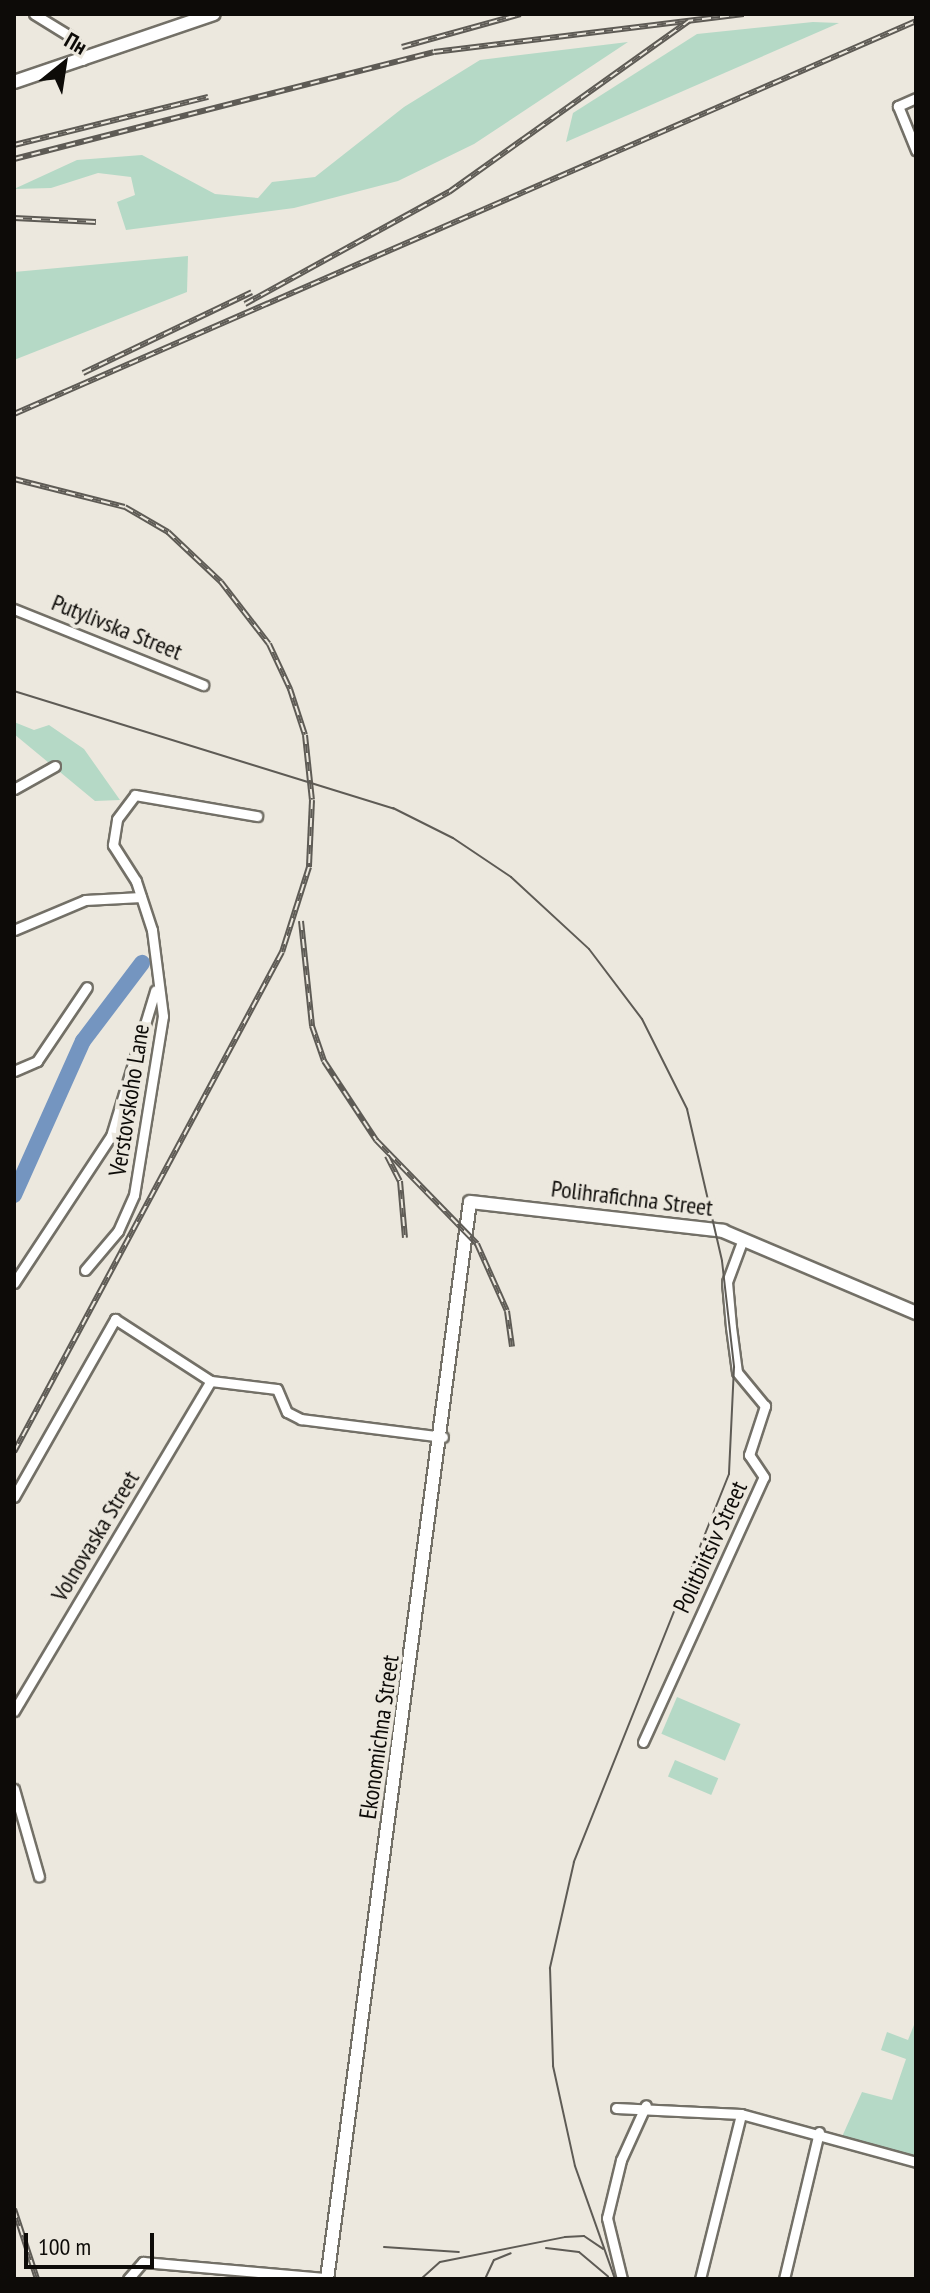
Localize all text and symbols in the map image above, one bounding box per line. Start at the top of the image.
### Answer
north arrow [24,24,104,104]
text: Пн [60,26,92,61]
street label: Putylivska Street [48,588,186,666]
street label: Verstovskoho Lane [103,1022,155,1178]
street label: Polihrafichna Street [550,1174,714,1222]
street label: Volnovaska Street [45,1465,145,1607]
street label: Politbiitsiv Street [667,1476,753,1618]
street label: Ekonomichna Street [353,1653,405,1821]
scale bar [28,2217,158,2267]
text: 100 m [38,2231,91,2262]

